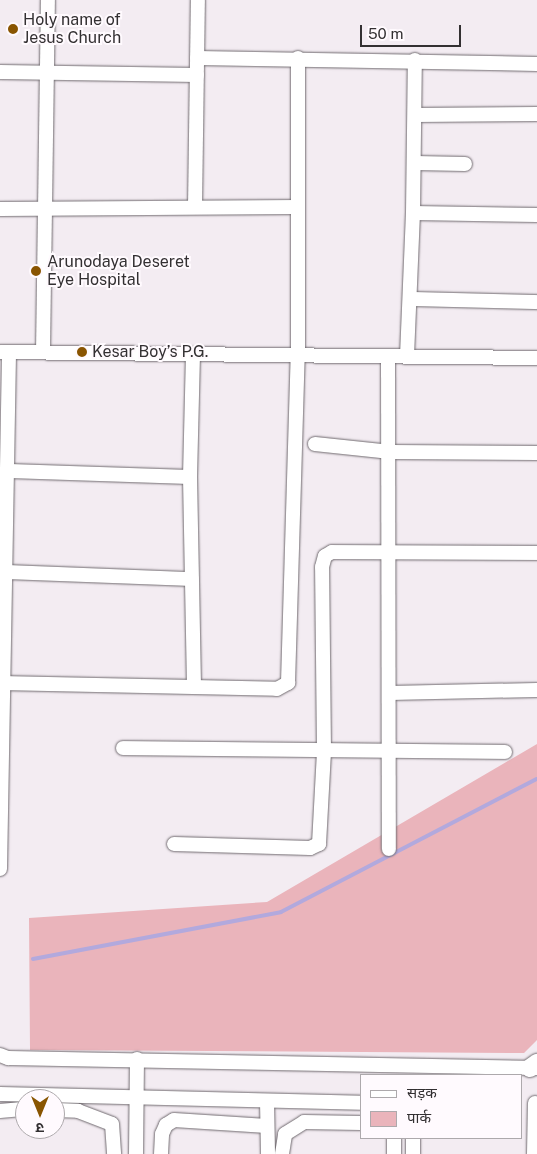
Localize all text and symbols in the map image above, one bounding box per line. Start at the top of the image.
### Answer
place label: Holy name of Jesus Church [23,10,121,48]
scale bar [362,15,463,47]
marker: Holy name of Jesus Church [7,23,19,35]
text: 50 m [368,25,403,42]
place label: Arunodaya Deseret Eye Hospital [47,252,190,290]
marker: Arunodaya Deseret Eye Hospital [29,264,43,278]
place label: Kesar Boy’s P.G. [92,342,208,362]
marker: Kesar Boy’s P.G. [76,346,88,358]
legend [360,1074,522,1139]
text: सड़क [407,1084,437,1101]
north arrow [15,1089,65,1139]
text: पार्क [407,1109,431,1126]
text: उ [36,1120,44,1136]

